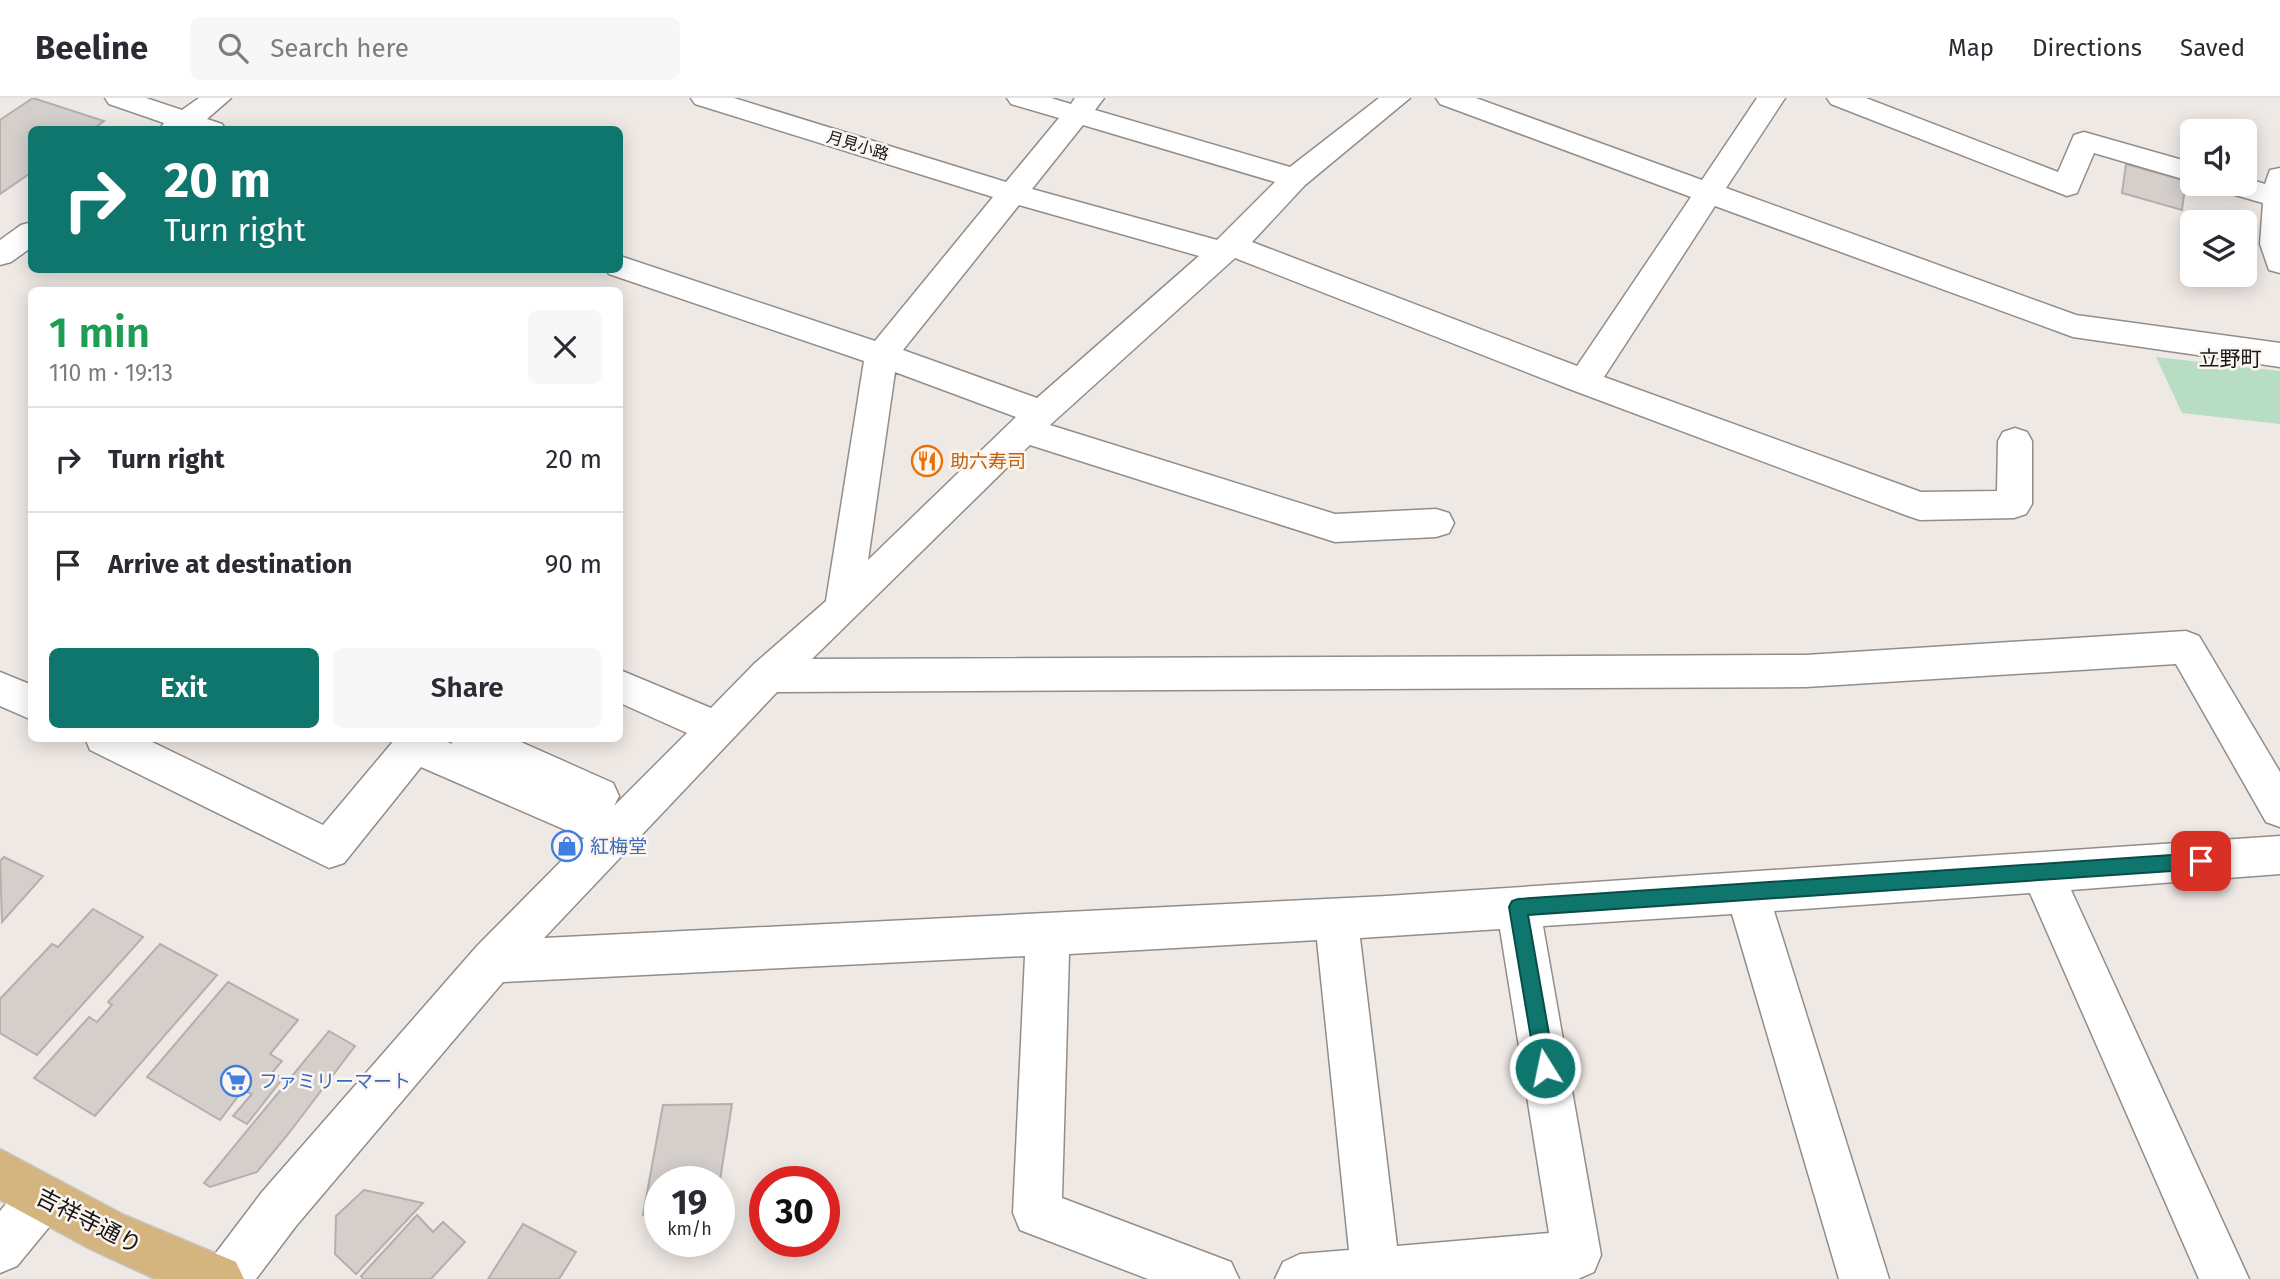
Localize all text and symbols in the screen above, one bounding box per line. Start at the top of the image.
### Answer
search box [190,17,680,80]
text: Beeline [35,28,148,68]
icon: search [214,29,252,67]
text: Search here [270,33,409,64]
text: Map [1948,34,1994,62]
text: Directions [2032,34,2142,62]
text: Saved [2180,34,2245,62]
map controls [2180,119,2257,287]
button: sound [2180,119,2257,196]
street label: 月見小路 [824,127,891,164]
text: 20 m [164,151,271,210]
icon: right [49,154,140,245]
button: layers [2180,210,2257,287]
text: Turn right [164,211,306,249]
text: 1 min [49,308,150,358]
button: close [528,310,602,384]
district label: 立野町 [2199,346,2262,372]
text: 110 m · 19:13 [49,359,173,387]
icon: right [49,441,87,479]
text: Turn right [108,444,225,475]
text: 20 m [545,444,602,475]
restaurant icon: 助六寿司 [910,444,944,478]
place label: 助六寿司 [950,450,1026,473]
icon: arrive [49,546,87,584]
text: Arrive at destination [108,549,352,580]
text: 90 m [545,549,602,580]
button: Exit [49,648,319,728]
button: Share [333,648,602,728]
shop icon: 紅梅堂 [550,829,584,863]
pin [2171,831,2231,891]
place label: 紅梅堂 [590,835,647,858]
icon: arrive [2182,842,2220,880]
position arrow [1508,1031,1582,1105]
supermarket icon: ファミリーマート [219,1064,253,1098]
place label: ファミリーマート [259,1070,411,1093]
speed limit sign: 30 [749,1166,840,1257]
text: 19 [672,1181,707,1223]
street label: 吉祥寺通り [31,1182,147,1260]
text: km/h [667,1218,712,1240]

